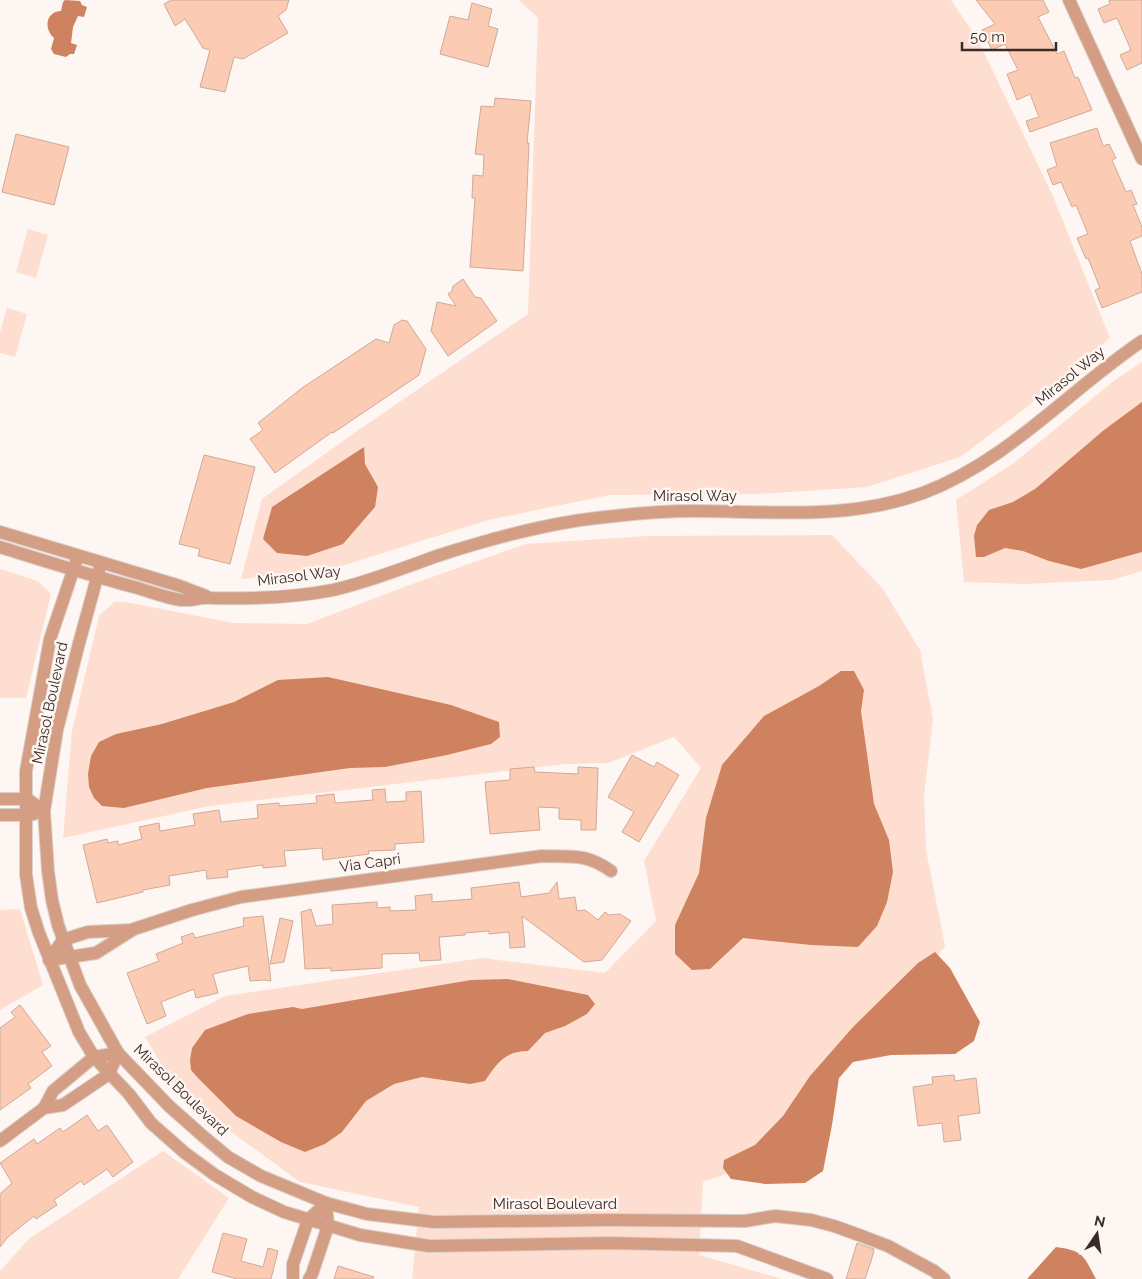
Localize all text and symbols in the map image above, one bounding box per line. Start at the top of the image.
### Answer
scale bar [962,20,1056,52]
text: 50 m [970,28,1005,46]
street label: Mirasol Way [1032,343,1108,409]
street label: Mirasol Way [653,487,737,505]
street label: Mirasol Way [256,562,342,590]
street label: Mirasol Boulevard [28,640,72,766]
street label: Via Capri [338,850,402,876]
street label: Mirasol Boulevard [130,1040,232,1140]
street label: Mirasol Boulevard [493,1195,617,1213]
north arrow [1072,1209,1122,1259]
text: N [1093,1212,1107,1230]

